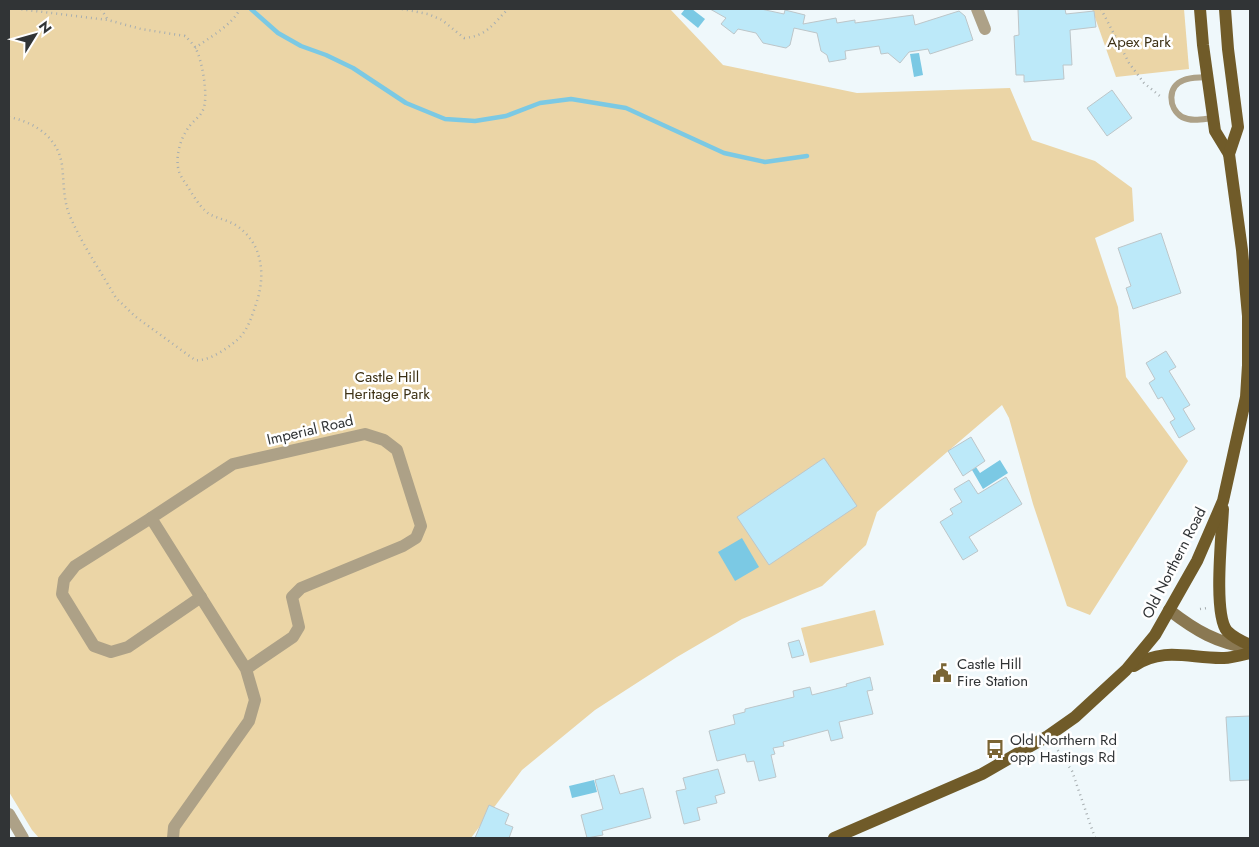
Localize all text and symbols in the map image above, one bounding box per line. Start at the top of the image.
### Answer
north arrow [10,10,60,60]
text: N [34,17,57,38]
park label: Apex Park [1107,31,1171,53]
park label: Castle Hill Heritage Park [344,366,430,405]
street label: Imperial Road [265,409,355,451]
street label: Old Northern Road [1136,503,1212,623]
place label: Castle Hill Fire Station [957,653,1028,692]
public building icon: Castle Hill Fire Station [931,662,953,684]
place label: Old Northern Rd opp Hastings Rd [1010,729,1117,768]
bus stop icon: Old Northern Rd opp Hastings Rd [984,738,1006,760]

